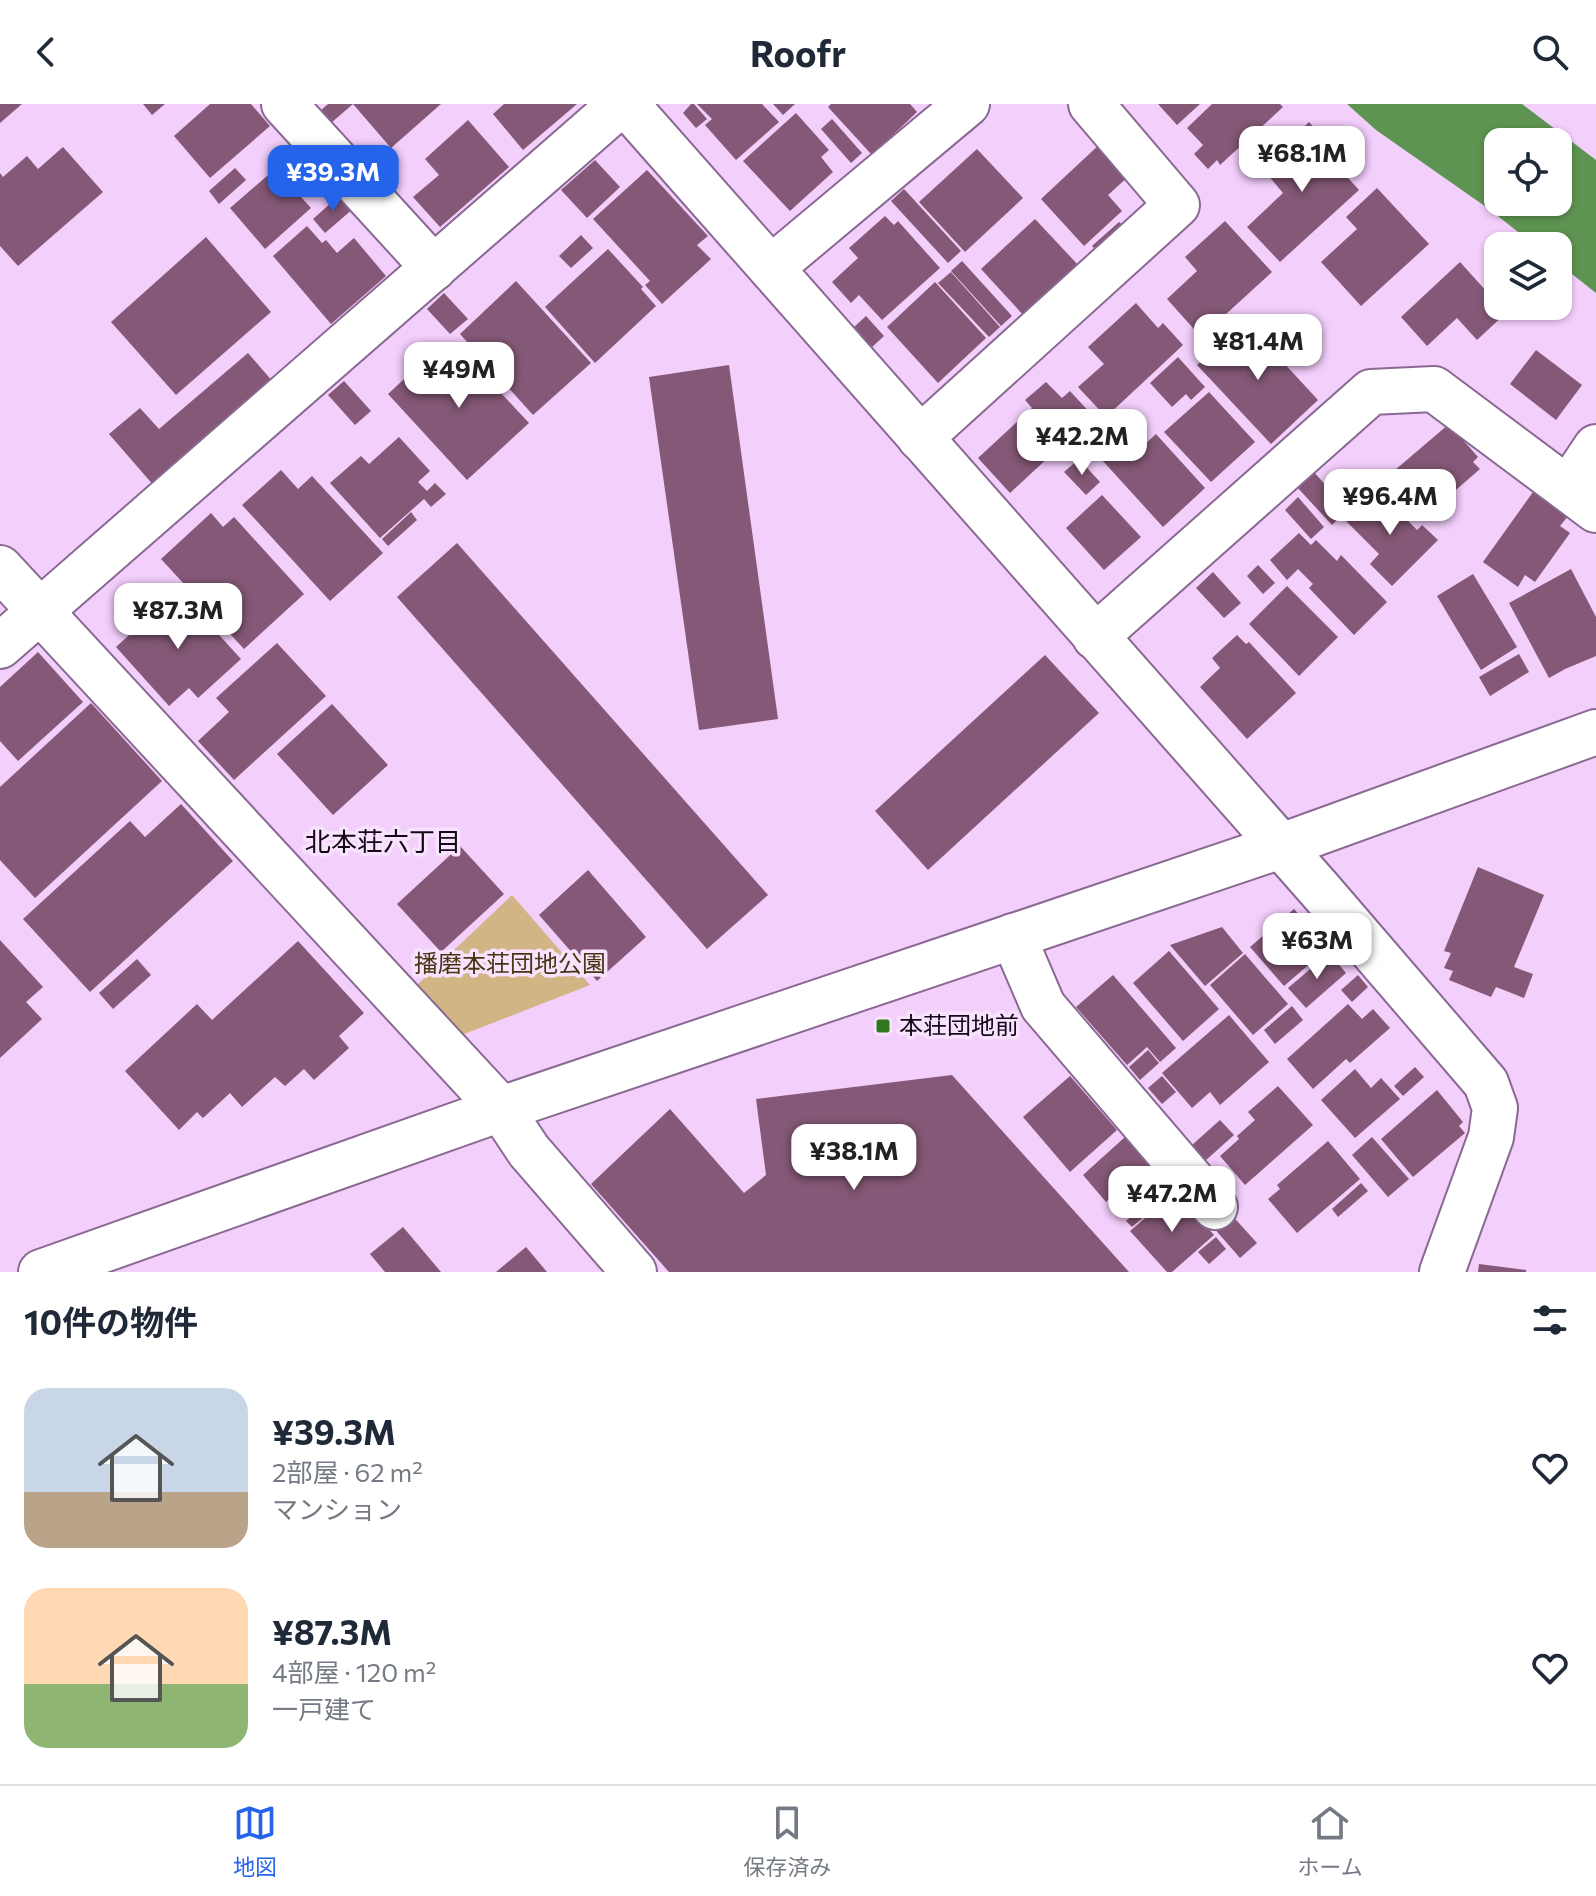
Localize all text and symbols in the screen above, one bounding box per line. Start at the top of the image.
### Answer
icon: back [24,30,68,74]
text: Roofr [750,30,846,74]
icon: search [1528,30,1572,74]
pin: ¥68.1M [1237,126,1367,194]
map controls [1484,128,1572,320]
button: locate [1484,128,1572,216]
text: ¥68.1M [1257,136,1347,167]
pin: ¥39.3M [268,145,398,213]
text: ¥39.3M [286,155,380,186]
button: layers [1484,232,1572,320]
pin: ¥81.4M [1193,314,1323,382]
text: ¥81.4M [1212,324,1304,355]
pin: ¥49M [412,342,506,410]
text: ¥49M [422,352,496,383]
pin: ¥42.2M [1017,409,1147,477]
text: ¥42.2M [1035,419,1129,450]
pin: ¥96.4M [1325,469,1455,537]
text: ¥96.4M [1342,479,1438,510]
pin: ¥87.3M [113,583,243,651]
text: ¥87.3M [132,593,224,624]
district label: 北本荘六丁目 [305,825,461,856]
pin: ¥63M [1270,913,1364,981]
text: ¥63M [1281,923,1353,954]
park label: 播磨本荘団地公園 [414,948,606,977]
place label: 本荘団地前 [899,1010,1019,1039]
marker: 本荘団地前 [874,1017,892,1035]
pin: ¥38.1M [789,1124,919,1192]
text: ¥38.1M [809,1134,899,1165]
pin: ¥47.2M [1107,1166,1237,1234]
text: ¥47.2M [1126,1176,1218,1207]
icon: filters [1528,1298,1572,1342]
text: 10件の物件 [24,1300,198,1342]
text: ¥39.3M [272,1410,396,1452]
icon: home [88,1420,184,1516]
icon: heart [1528,1446,1572,1490]
text: 2部屋 · 62 m² [272,1456,423,1487]
text: マンション [272,1493,402,1524]
text: ¥87.3M [272,1610,392,1652]
icon: home [88,1620,184,1716]
icon: heart [1528,1646,1572,1690]
text: 4部屋 · 120 m² [272,1656,436,1687]
text: 一戸建て [272,1693,376,1724]
tab: 地図 [233,1801,277,1881]
tab: 保存済み [743,1801,831,1881]
tab: ホーム [1298,1801,1363,1881]

